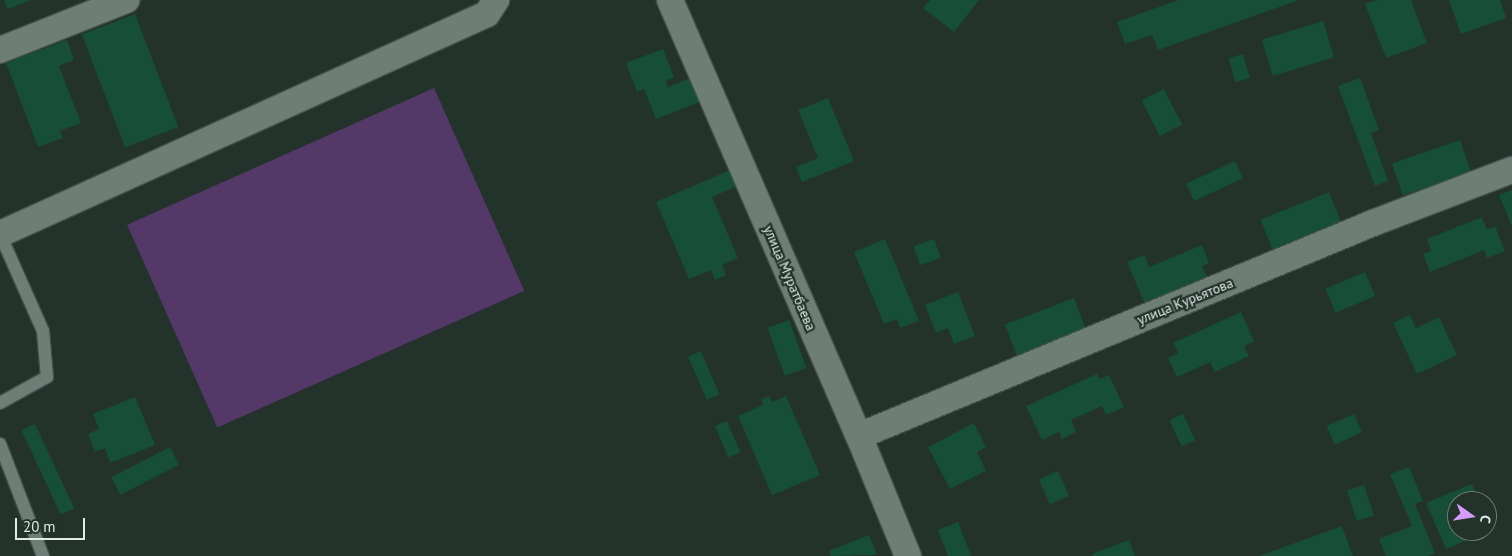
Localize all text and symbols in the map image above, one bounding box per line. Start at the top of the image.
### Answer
street label: улица Муратбаева [760,223,820,333]
street label: улица Курьятова [1135,274,1235,328]
north arrow [1447,491,1497,541]
scale bar [18,508,88,540]
text: С [1476,513,1495,525]
text: 20 m [23,517,56,536]

